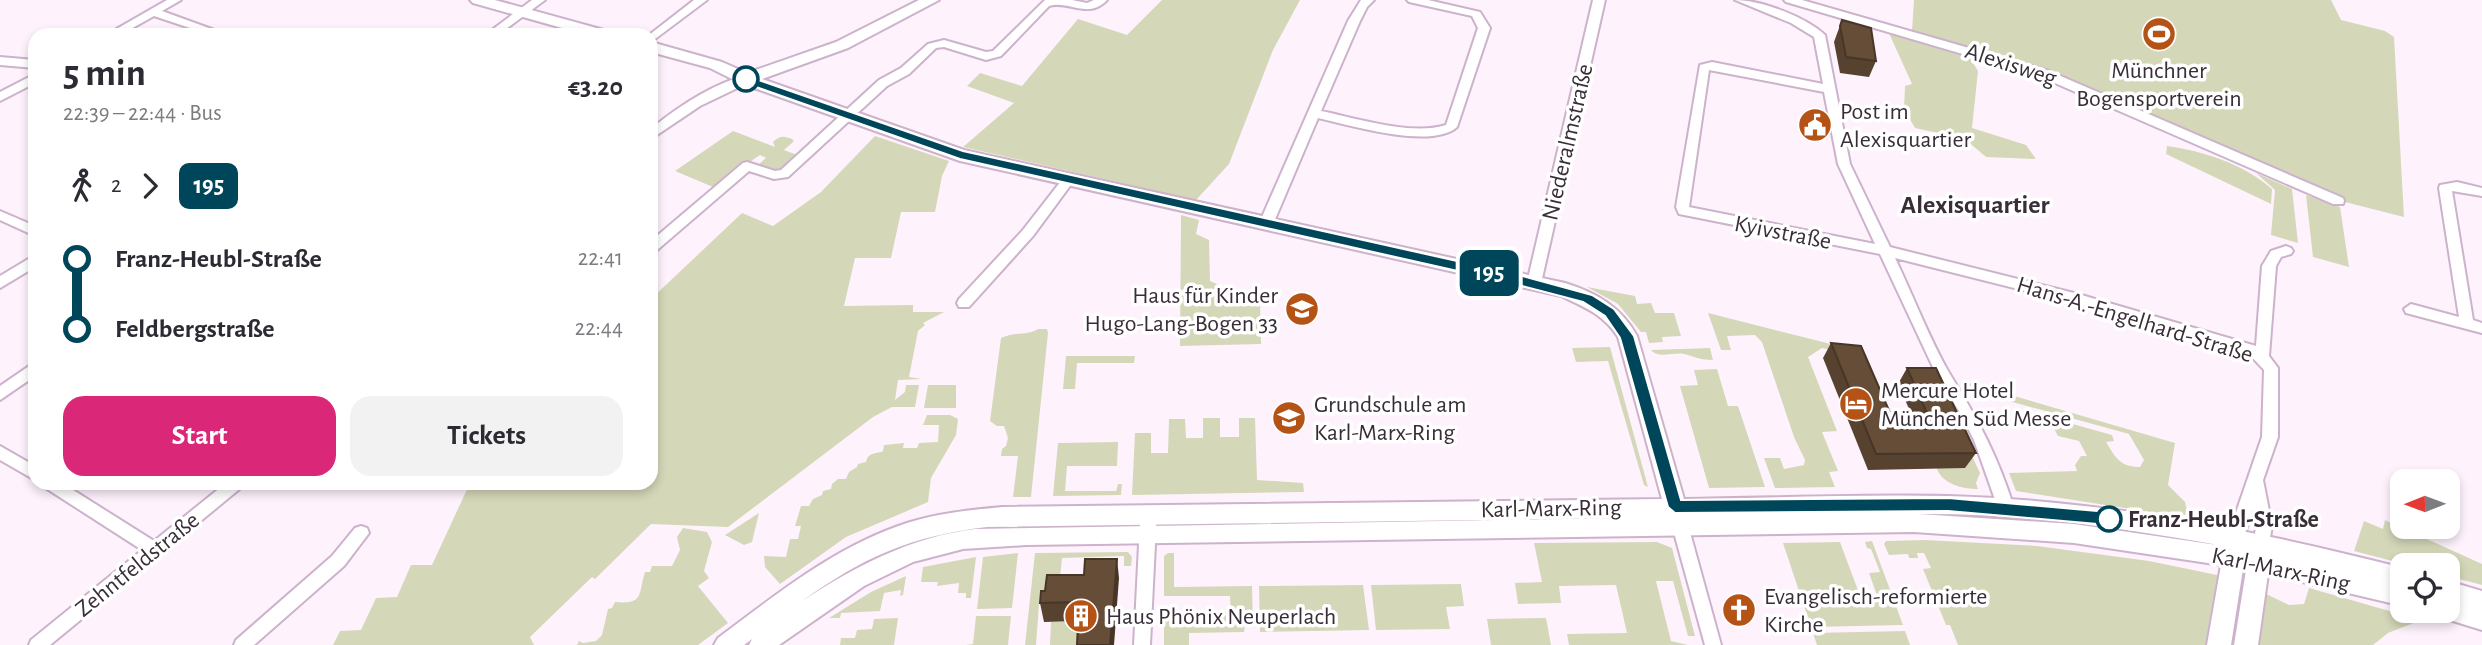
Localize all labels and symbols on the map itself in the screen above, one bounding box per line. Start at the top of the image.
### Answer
sports icon: Münchner Bogensportverein [2140,15,2178,53]
street label: Alexisweg [1962,39,2060,91]
place label: Münchner Bogensportverein [2076,59,2242,111]
street label: Niederalmstraße [1538,62,1598,223]
unlabelled marker [733,66,759,92]
place label: Post im Alexisquartier [1840,100,1972,152]
public building icon: Post im Alexisquartier [1796,106,1834,144]
district label: Alexisquartier [1900,192,2050,218]
street label: Kyivstraße [1732,212,1833,254]
line badge: 195 [1449,250,1529,296]
street label: Hans-A.-Engelhard-Straße [2014,273,2256,367]
place label: Haus für Kinder Hugo-Lang-Bogen 33 [1085,284,1278,336]
school or university icon: Haus für Kinder Hugo-Lang-Bogen 33 [1283,290,1321,328]
place label: Mercure Hotel München Süd Messe [1881,379,2071,431]
hotel icon: Mercure Hotel München Süd Messe [1837,385,1875,423]
place label: Grundschule am Karl-Marx-Ring [1314,393,1466,445]
school or university icon: Grundschule am Karl-Marx-Ring [1270,399,1308,437]
north arrow [2390,469,2460,539]
street label: Karl-Marx-Ring [1480,496,1622,522]
marker: Franz-Heubl-Straße [2096,506,2122,532]
street label: Zehntfeldstraße [71,508,204,622]
place label: Franz-Heubl-Straße [2128,508,2319,532]
street label: Karl-Marx-Ring [2209,544,2353,596]
place label: Evangelisch-reformierte Kirche [1764,585,1987,637]
church icon: Evangelisch-reformierte Kirche [1720,591,1758,629]
building icon: Haus Phönix Neuperlach [1062,597,1100,635]
place label: Haus Phönix Neuperlach [1106,605,1336,629]

